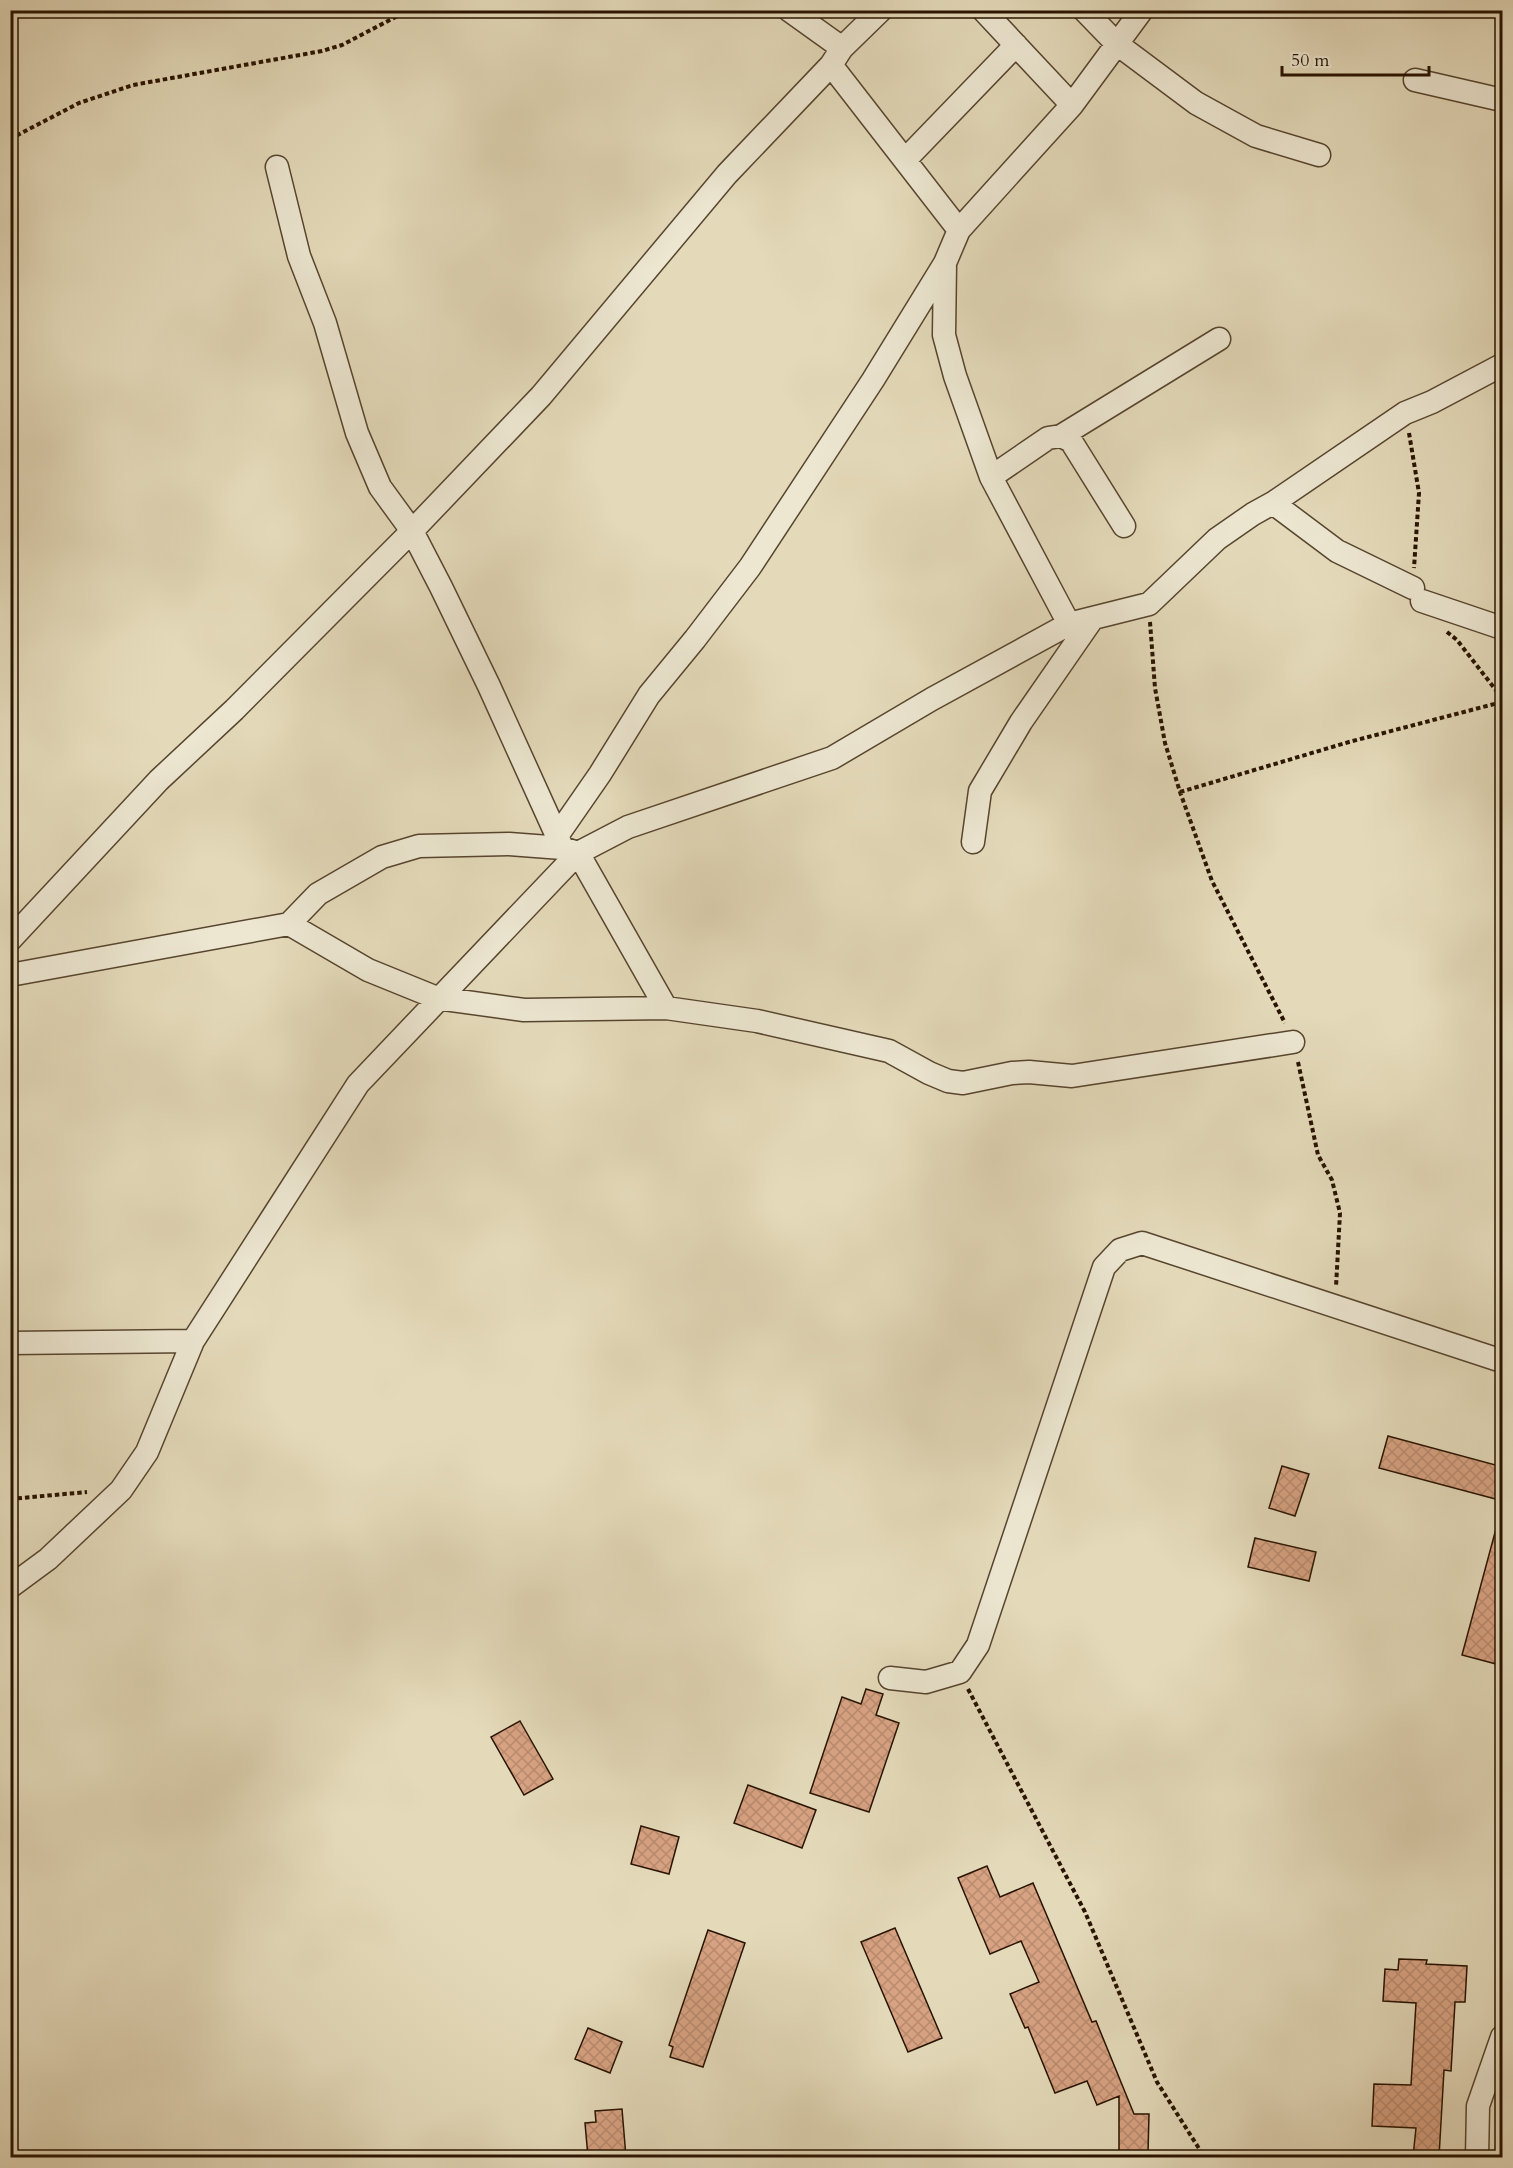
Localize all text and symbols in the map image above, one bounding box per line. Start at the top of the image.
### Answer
scale bar [1282,39,1429,77]
text: 50 m [1291,48,1330,73]

